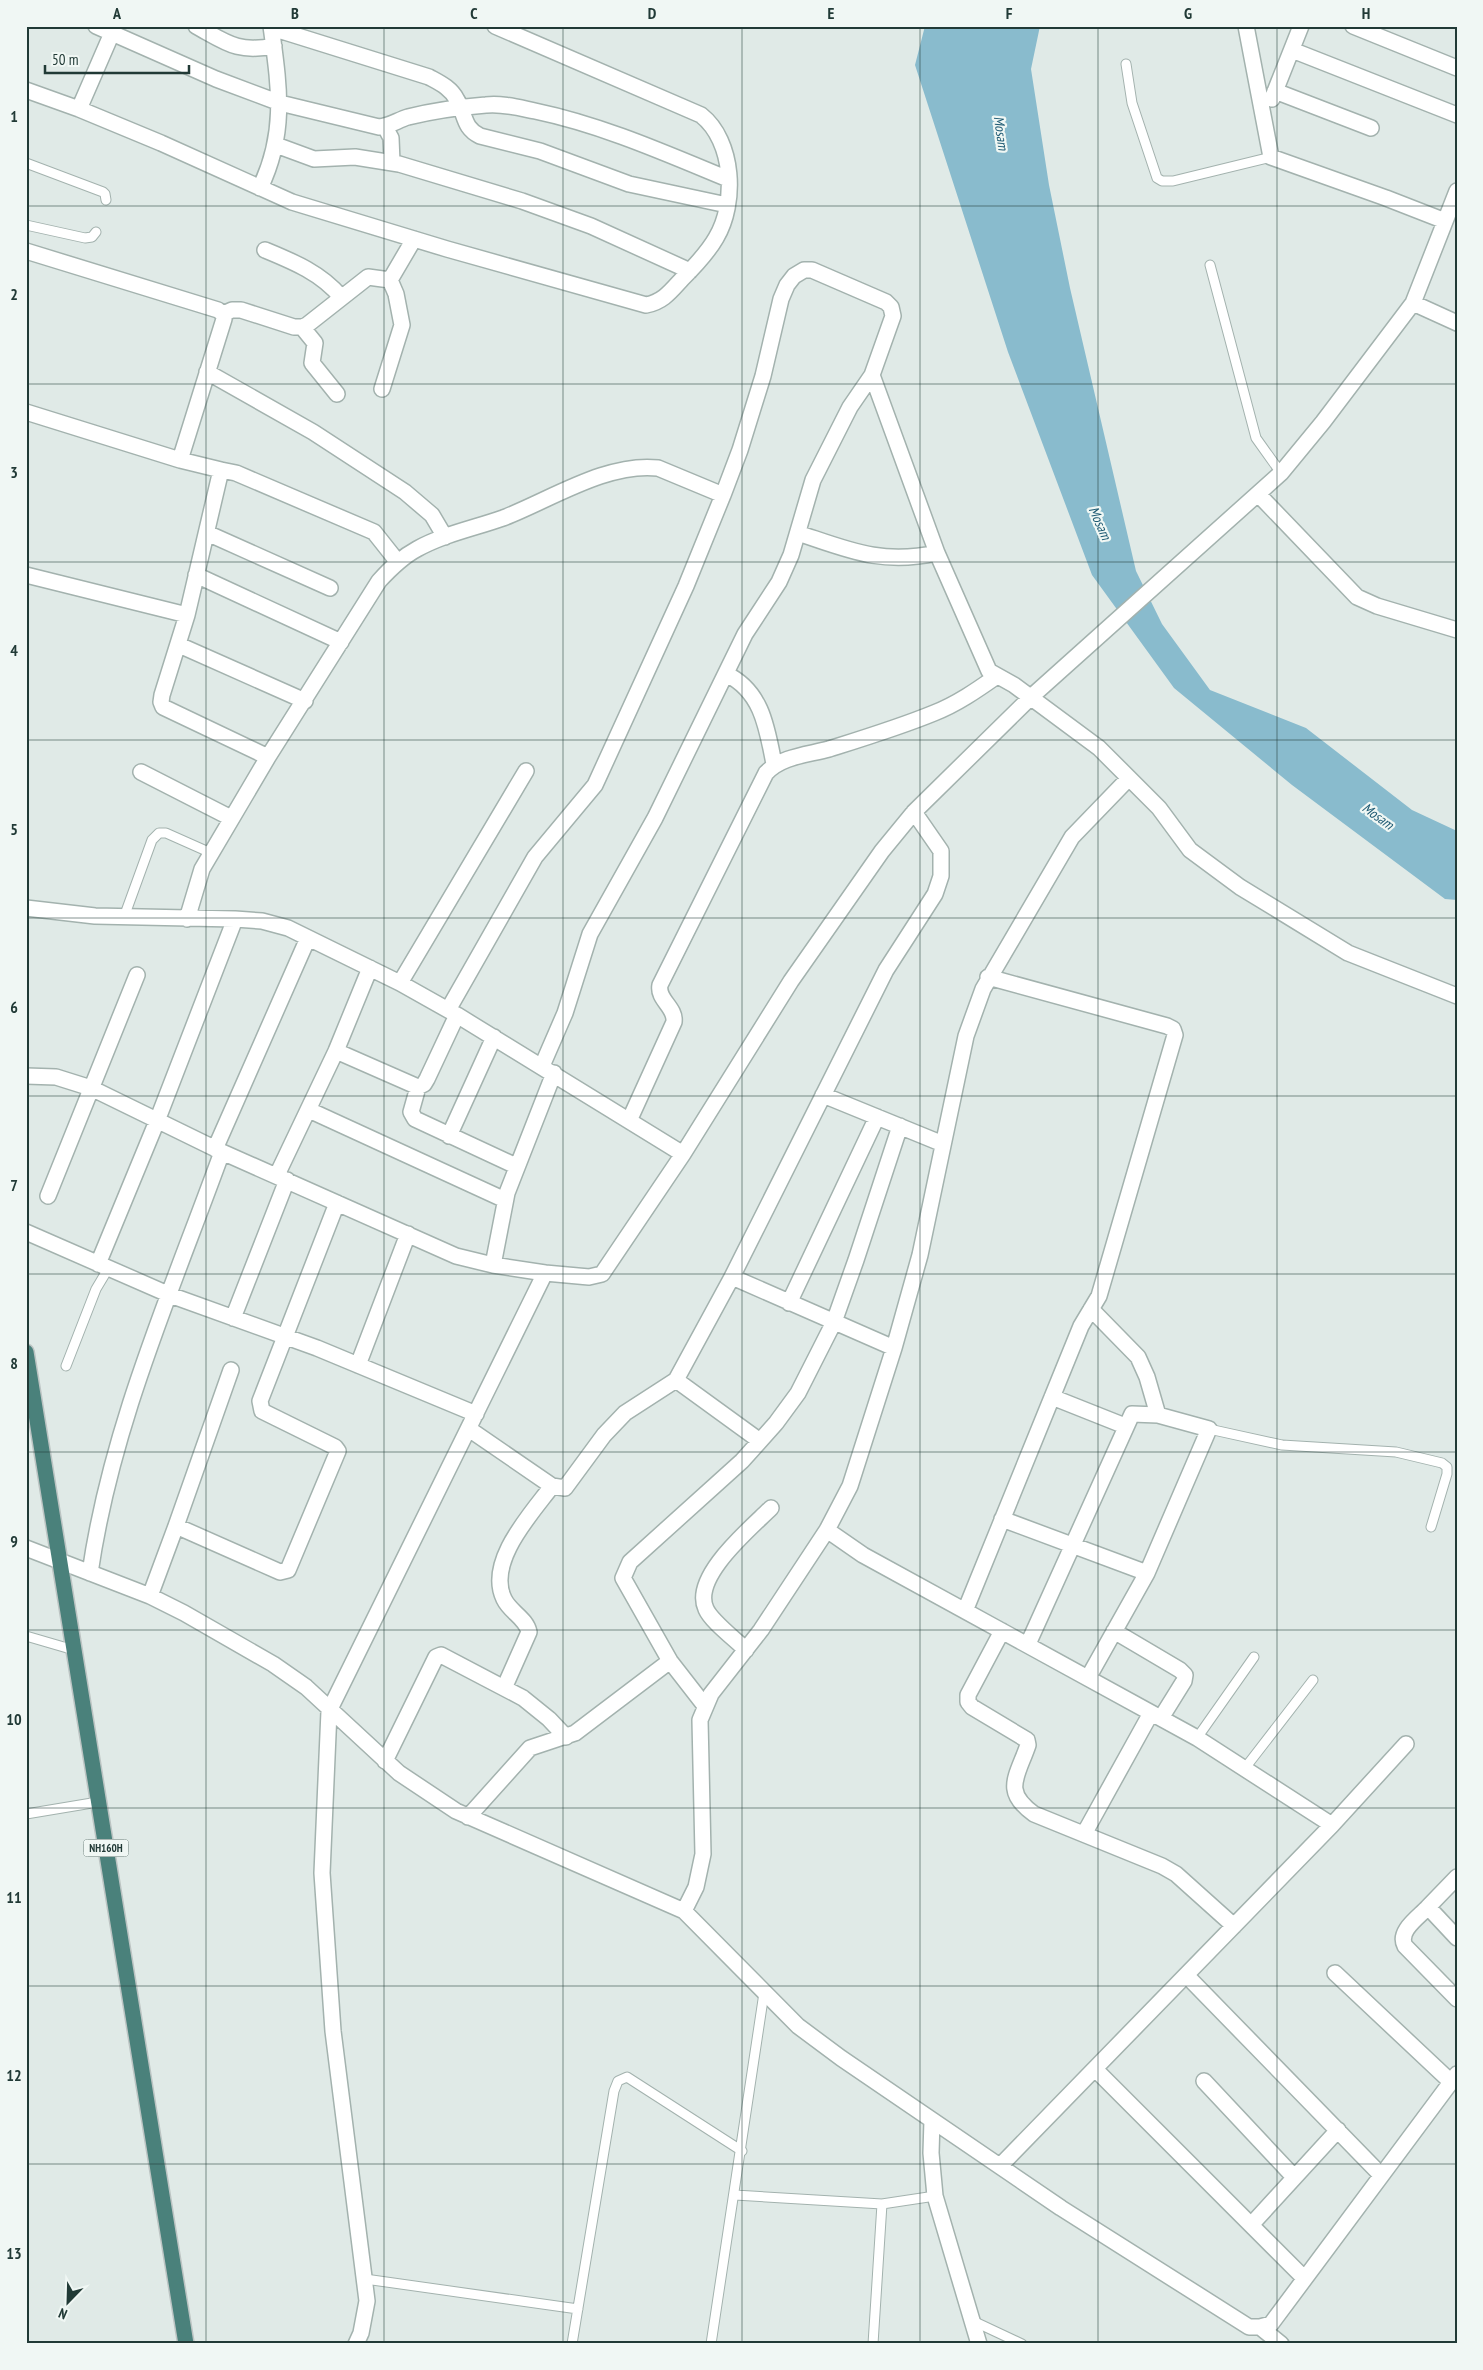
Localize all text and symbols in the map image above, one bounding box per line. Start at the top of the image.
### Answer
text: A [112,3,122,23]
text: B [291,3,299,23]
text: C [470,3,478,23]
text: D [648,3,657,23]
text: E [828,3,835,23]
text: F [1006,3,1013,23]
text: G [1184,3,1192,23]
text: H [1362,3,1370,23]
scale bar [45,42,189,74]
text: 50 m [52,50,78,69]
text: 1 [10,106,18,126]
water label: Mosam [990,115,1012,152]
text: 2 [10,284,18,304]
text: 3 [10,462,18,482]
water label: Mosam [1085,504,1116,543]
text: 4 [10,640,18,660]
water label: Mosam [1359,799,1398,834]
text: 5 [10,819,18,839]
text: 6 [10,997,18,1017]
text: 7 [10,1175,18,1195]
text: 8 [10,1353,18,1373]
text: 9 [10,1531,18,1551]
text: 10 [6,1709,22,1729]
road number: NH160H [84,1840,128,1856]
text: 11 [6,1887,22,1907]
text: 12 [6,2065,22,2085]
text: 13 [6,2243,22,2263]
north arrow [42,2278,92,2328]
text: N [56,2304,70,2324]

